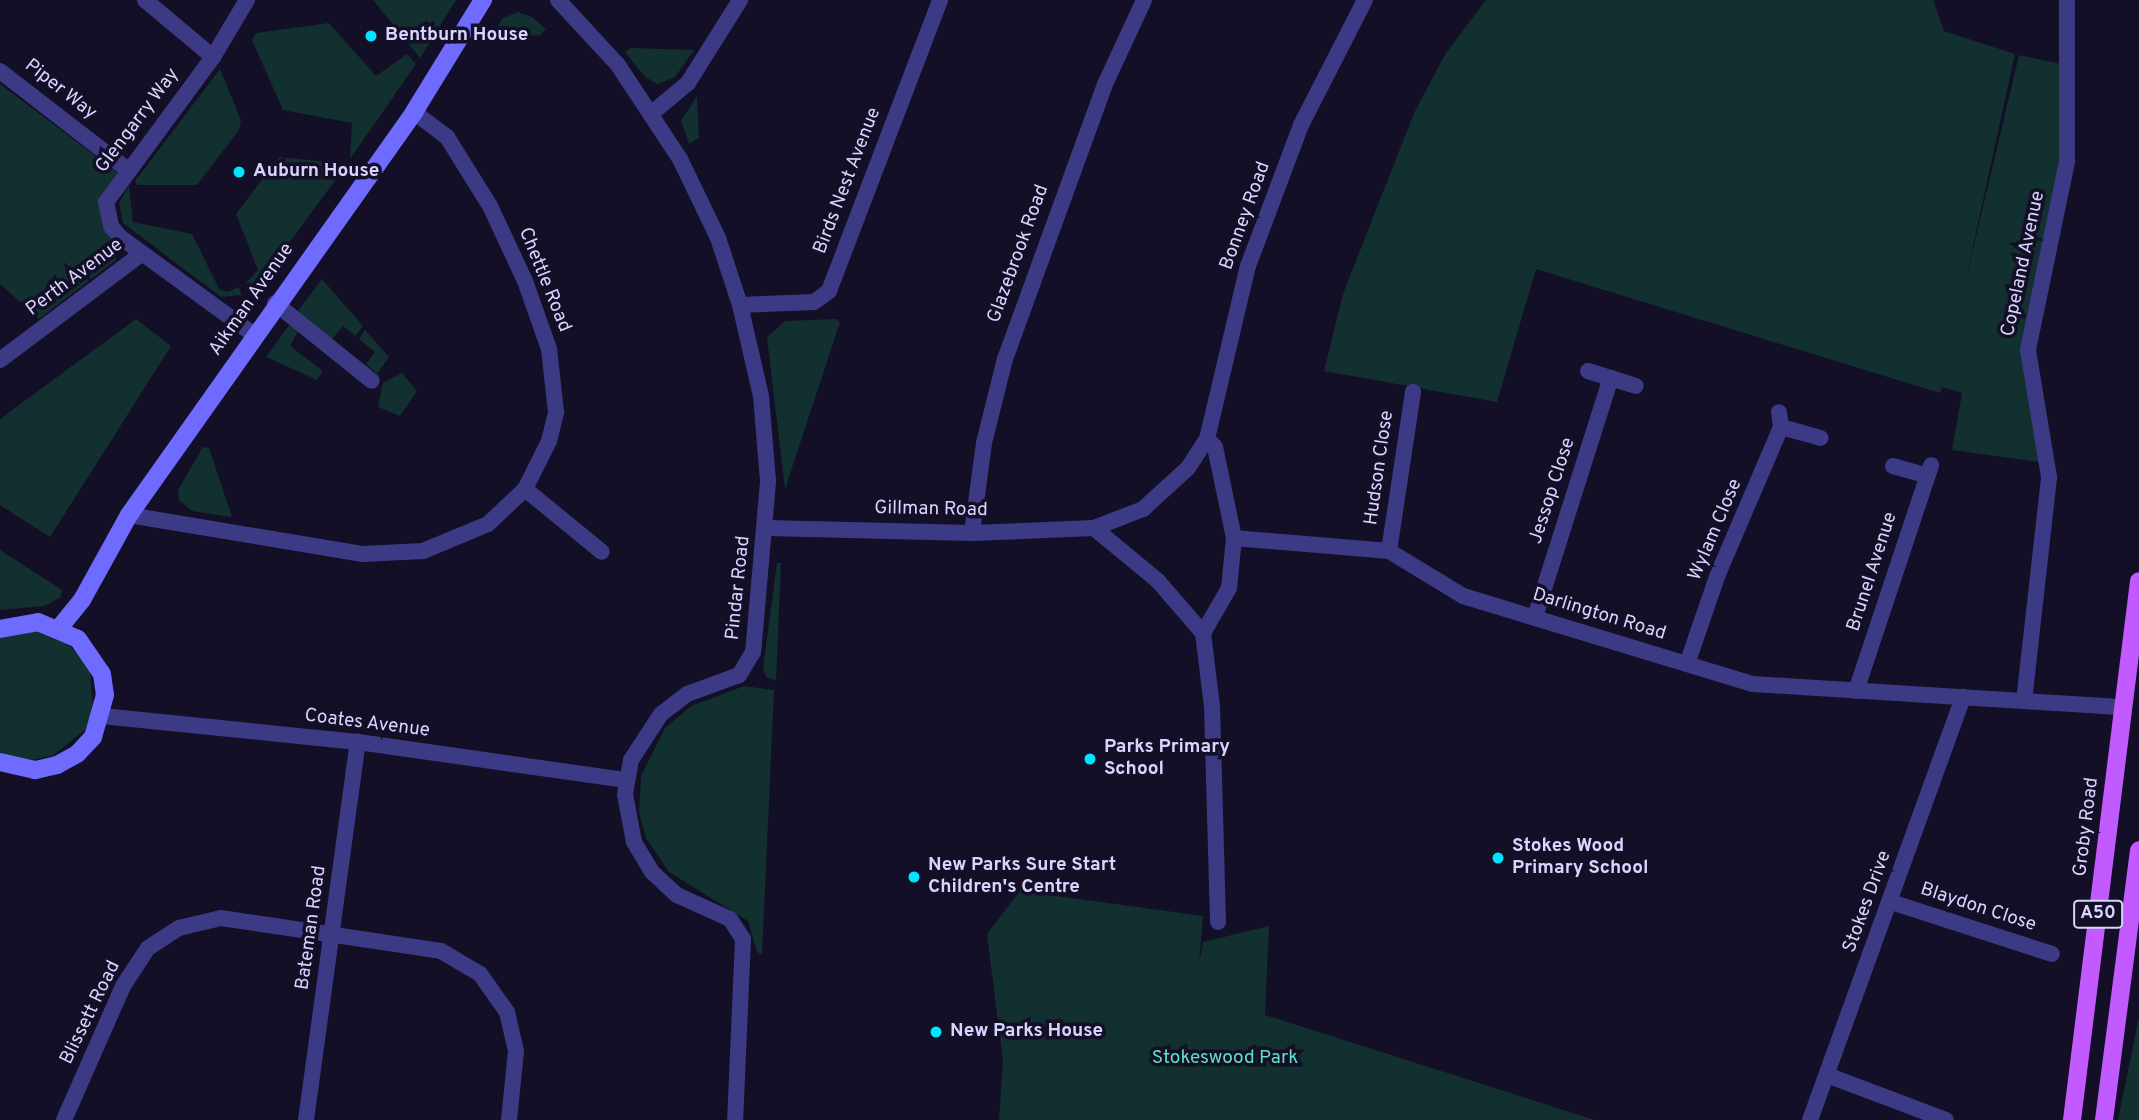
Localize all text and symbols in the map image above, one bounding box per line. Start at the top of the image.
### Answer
place label: Bentburn House [385,25,528,47]
marker: Bentburn House [363,28,379,44]
street label: Piper Way [19,55,101,125]
street label: Glengarry Way [91,64,185,178]
street label: Birds Nest Avenue [809,104,887,258]
street label: Bonney Road [1216,159,1276,273]
place label: Auburn House [253,161,379,183]
marker: Auburn House [231,164,247,180]
street label: Glazebrook Road [983,182,1055,326]
street label: Copeland Avenue [1997,189,2051,339]
street label: Chettle Road [513,224,575,336]
street label: Perth Avenue [22,234,128,322]
street label: Aikman Avenue [205,239,299,361]
street label: Hudson Close [1361,409,1399,527]
street label: Jessop Close [1525,435,1581,547]
street label: Wylam Close [1684,476,1748,584]
street label: Gillman Road [874,498,988,522]
street label: Brunel Avenue [1843,509,1903,635]
street label: Pindar Road [722,535,756,641]
street label: Darlington Road [1530,584,1668,646]
street label: Coates Avenue [303,705,431,743]
place label: Parks Primary School [1104,737,1230,781]
marker: Parks Primary School [1082,751,1098,767]
street label: Groby Road [2070,776,2104,878]
place label: Stokes Wood Primary School [1512,836,1648,880]
street label: Stokes Drive [1839,848,1897,956]
marker: Stokes Wood Primary School [1490,850,1506,866]
place label: New Parks Sure Start Children's Centre [928,855,1116,899]
street label: Bateman Road [292,864,332,992]
marker: New Parks Sure Start Children's Centre [906,869,922,885]
street label: Blaydon Close [1917,879,2039,937]
road number: A50 [2072,900,2124,929]
street label: Blissett Road [56,957,126,1069]
place label: New Parks House [950,1021,1103,1043]
marker: New Parks House [928,1024,944,1040]
park label: Stokeswood Park [1152,1048,1298,1070]

